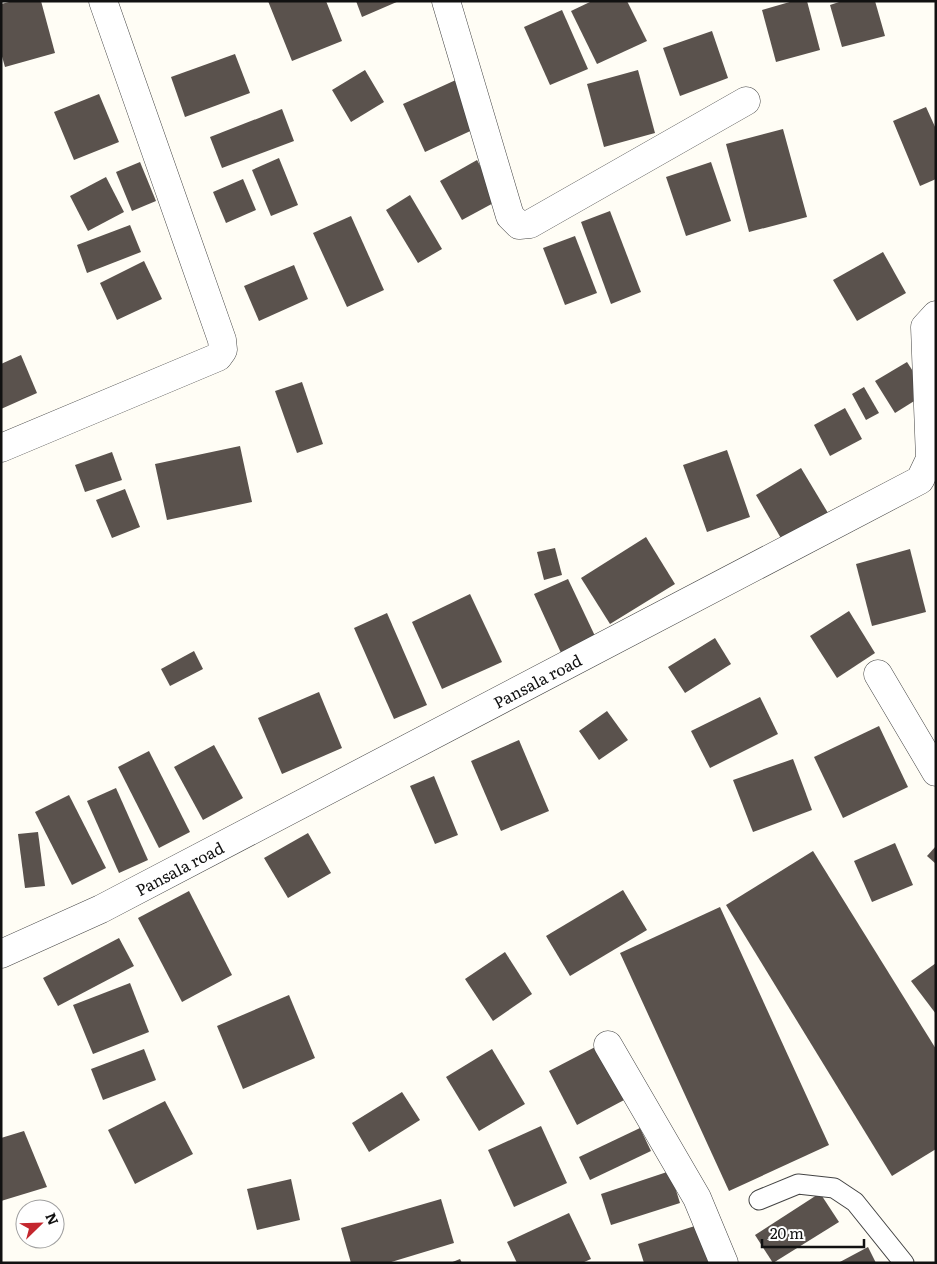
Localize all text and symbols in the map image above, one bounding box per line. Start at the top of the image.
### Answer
street label: Pansala road [489,647,586,714]
street label: Pansala road [131,835,228,901]
north arrow [15,1199,65,1249]
text: N [41,1209,64,1228]
scale bar [762,1216,864,1248]
text: 20 m [770,1221,804,1244]

